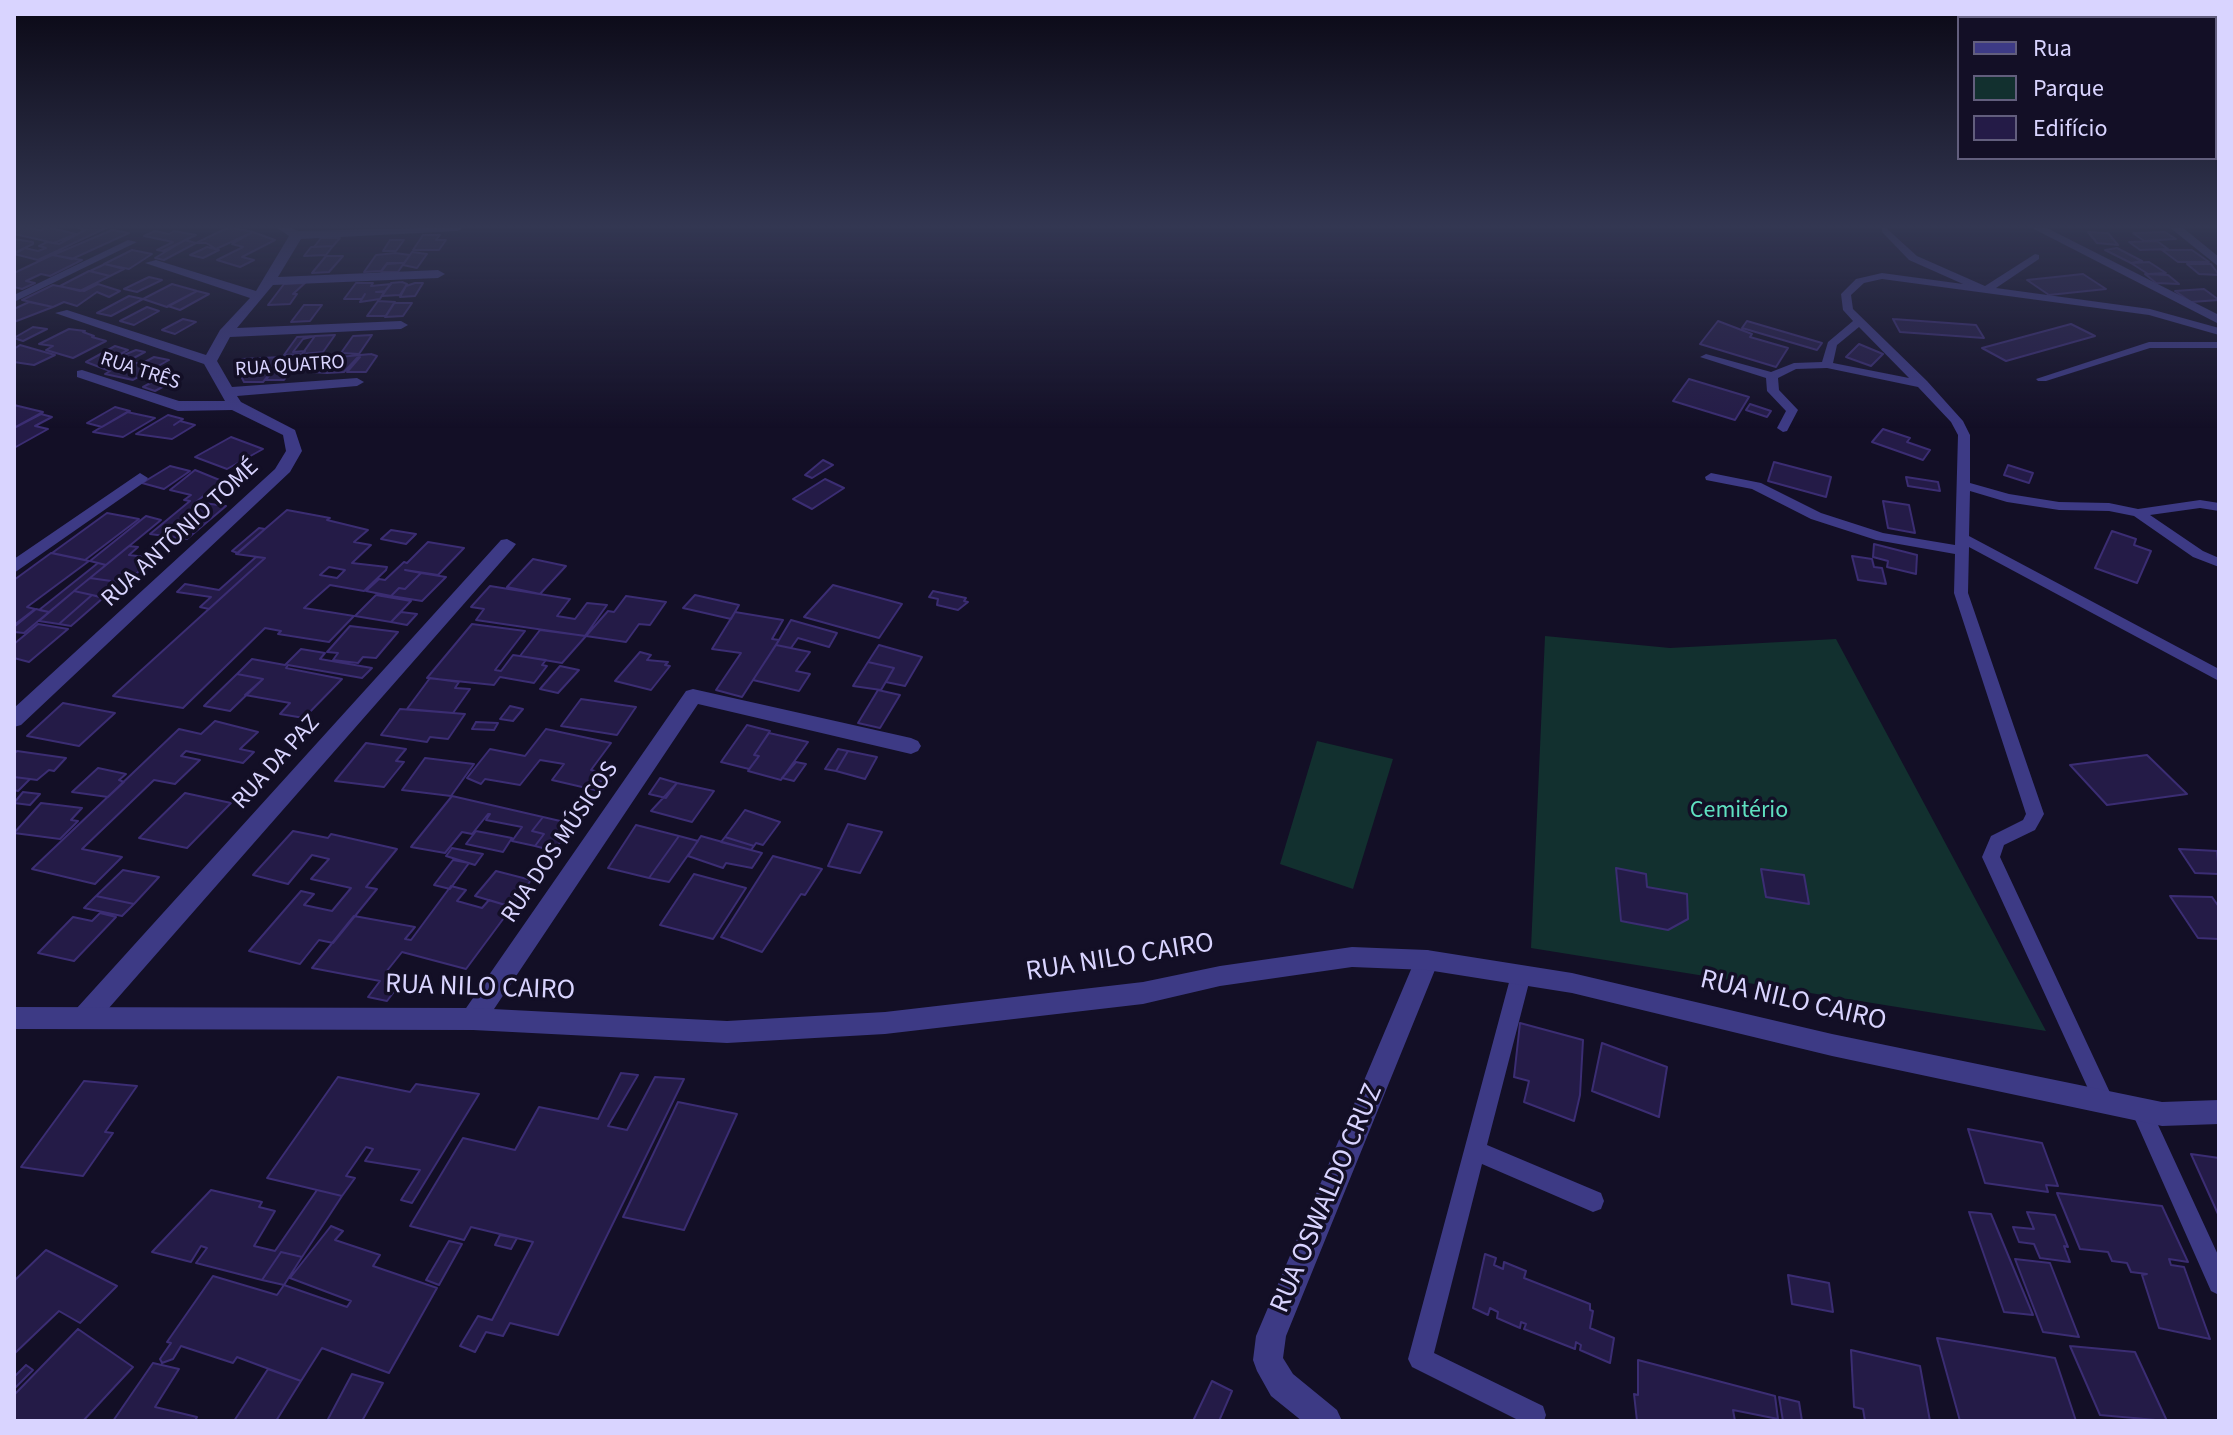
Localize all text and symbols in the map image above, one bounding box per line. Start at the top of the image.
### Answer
legend [1957,16,2217,160]
text: Rua [2033,31,2072,66]
text: Parque [2033,71,2104,106]
text: Edifício [2033,111,2107,146]
street label: RUA TRÊS [97,348,183,396]
street label: RUA QUATRO [234,351,346,383]
street label: RUA ANTÔNIO TOMÉ [96,454,266,614]
street label: RUA DA PAZ [227,710,327,816]
street label: RUA DOS MÚSICOS [496,757,626,929]
park label: Cemitério [1690,798,1788,826]
street label: RUA NILO CAIRO [1024,928,1216,990]
street label: RUA NILO CAIRO [1697,964,1889,1040]
street label: RUA NILO CAIRO [384,969,576,1009]
street label: RUA OSWALDO CRUZ [1265,1080,1391,1318]

